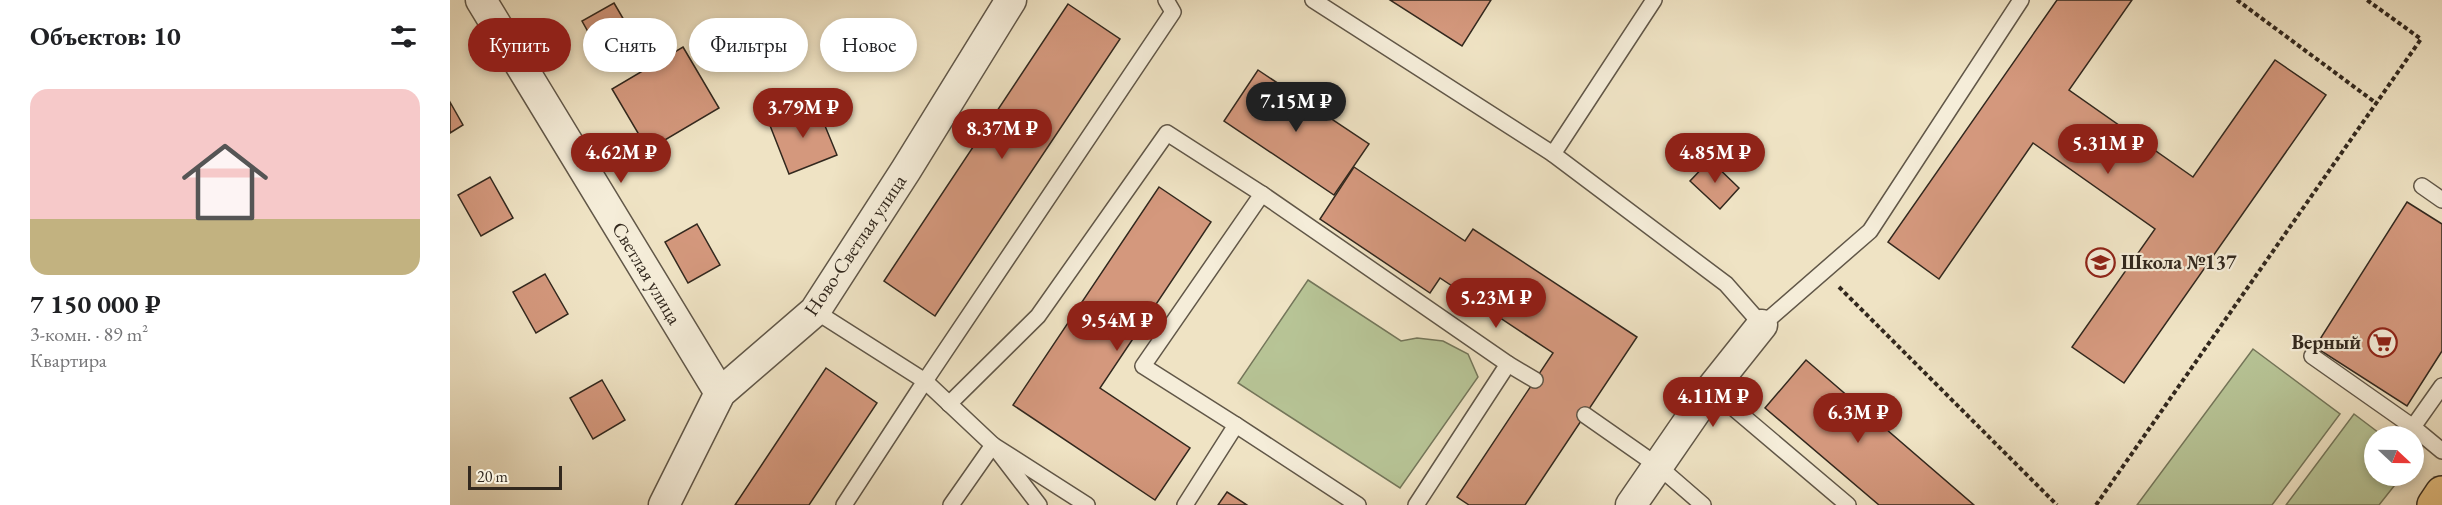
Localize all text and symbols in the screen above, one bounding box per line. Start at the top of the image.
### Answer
chip: Купить [468,18,571,72]
chip: Снять [583,18,677,72]
chip: Фильтры [689,18,808,72]
chip: Новое [820,18,917,72]
text: Объектов: 10 [30,19,181,53]
icon: filters [387,20,420,53]
pin: 7.15M ₽ [1241,82,1351,133]
pin: 3.79M ₽ [748,88,858,139]
text: 7.15M ₽ [1260,88,1332,114]
text: 3.79M ₽ [767,94,839,120]
pin: 8.37M ₽ [947,109,1057,160]
text: 8.37M ₽ [966,115,1038,141]
pin: 5.31M ₽ [2053,124,2163,175]
icon: home [171,128,279,236]
text: 5.31M ₽ [2072,130,2144,156]
pin: 4.62M ₽ [566,133,676,184]
pin: 4.85M ₽ [1660,133,1770,184]
text: 4.62M ₽ [585,139,657,165]
text: 4.85M ₽ [1679,139,1751,165]
street label: Ново-Светлая улица [798,169,912,321]
street label: Светлая улица [606,217,688,329]
school or university icon: Школа №137 [2084,246,2116,278]
place label: Школа №137 [2121,249,2237,275]
pin: 5.23M ₽ [1441,278,1551,329]
text: 5.23M ₽ [1460,284,1532,310]
text: 7 150 000 ₽ [30,287,161,321]
pin: 9.54M ₽ [1062,301,1172,352]
text: 9.54M ₽ [1081,307,1153,333]
text: 3-комн. · 89 m² [30,321,148,347]
supermarket icon: Верный [2366,326,2398,358]
place label: Верный [2291,329,2361,355]
text: Квартира [30,347,107,373]
pin: 4.11M ₽ [1658,377,1768,428]
text: 4.11M ₽ [1677,383,1749,409]
pin: 6.3M ₽ [1809,393,1907,444]
text: 6.3M ₽ [1827,399,1889,425]
north arrow [2364,426,2424,486]
map controls [2364,426,2424,486]
scale bar [468,463,562,490]
text: 20 m [477,466,508,487]

